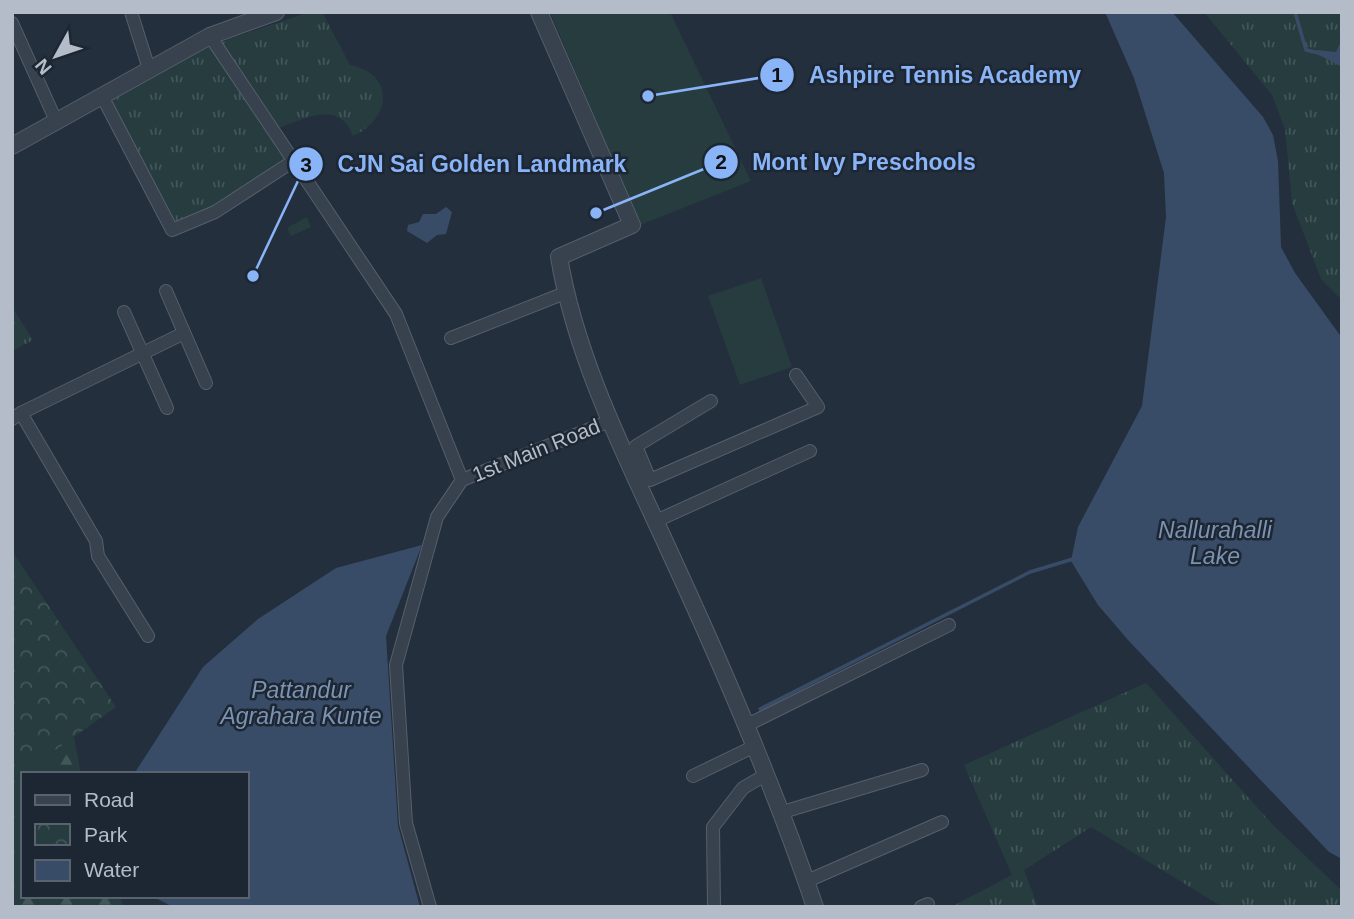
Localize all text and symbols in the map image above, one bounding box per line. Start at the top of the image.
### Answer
north arrow [21,21,91,91]
callout: Ashpire Tennis Academy [760,53,1096,97]
text: N [31,55,56,79]
text: Ashpire Tennis Academy [809,62,1081,88]
text: 1 [771,63,783,86]
callout: Mont Ivy Preschools [703,140,990,184]
callout: CJN Sai Golden Landmark [289,142,641,186]
text: Mont Ivy Preschools [752,149,976,175]
text: 2 [715,150,727,173]
text: CJN Sai Golden Landmark [338,151,627,177]
text: 3 [300,153,312,176]
street label: 1st Main Road [469,414,603,486]
water label: Nallurahalli Lake [1158,517,1273,569]
water label: Pattandur Agrahara Kunte [218,677,382,729]
legend [21,772,248,898]
text: Road [84,788,134,811]
text: Park [84,823,128,846]
text: Water [84,858,139,881]

